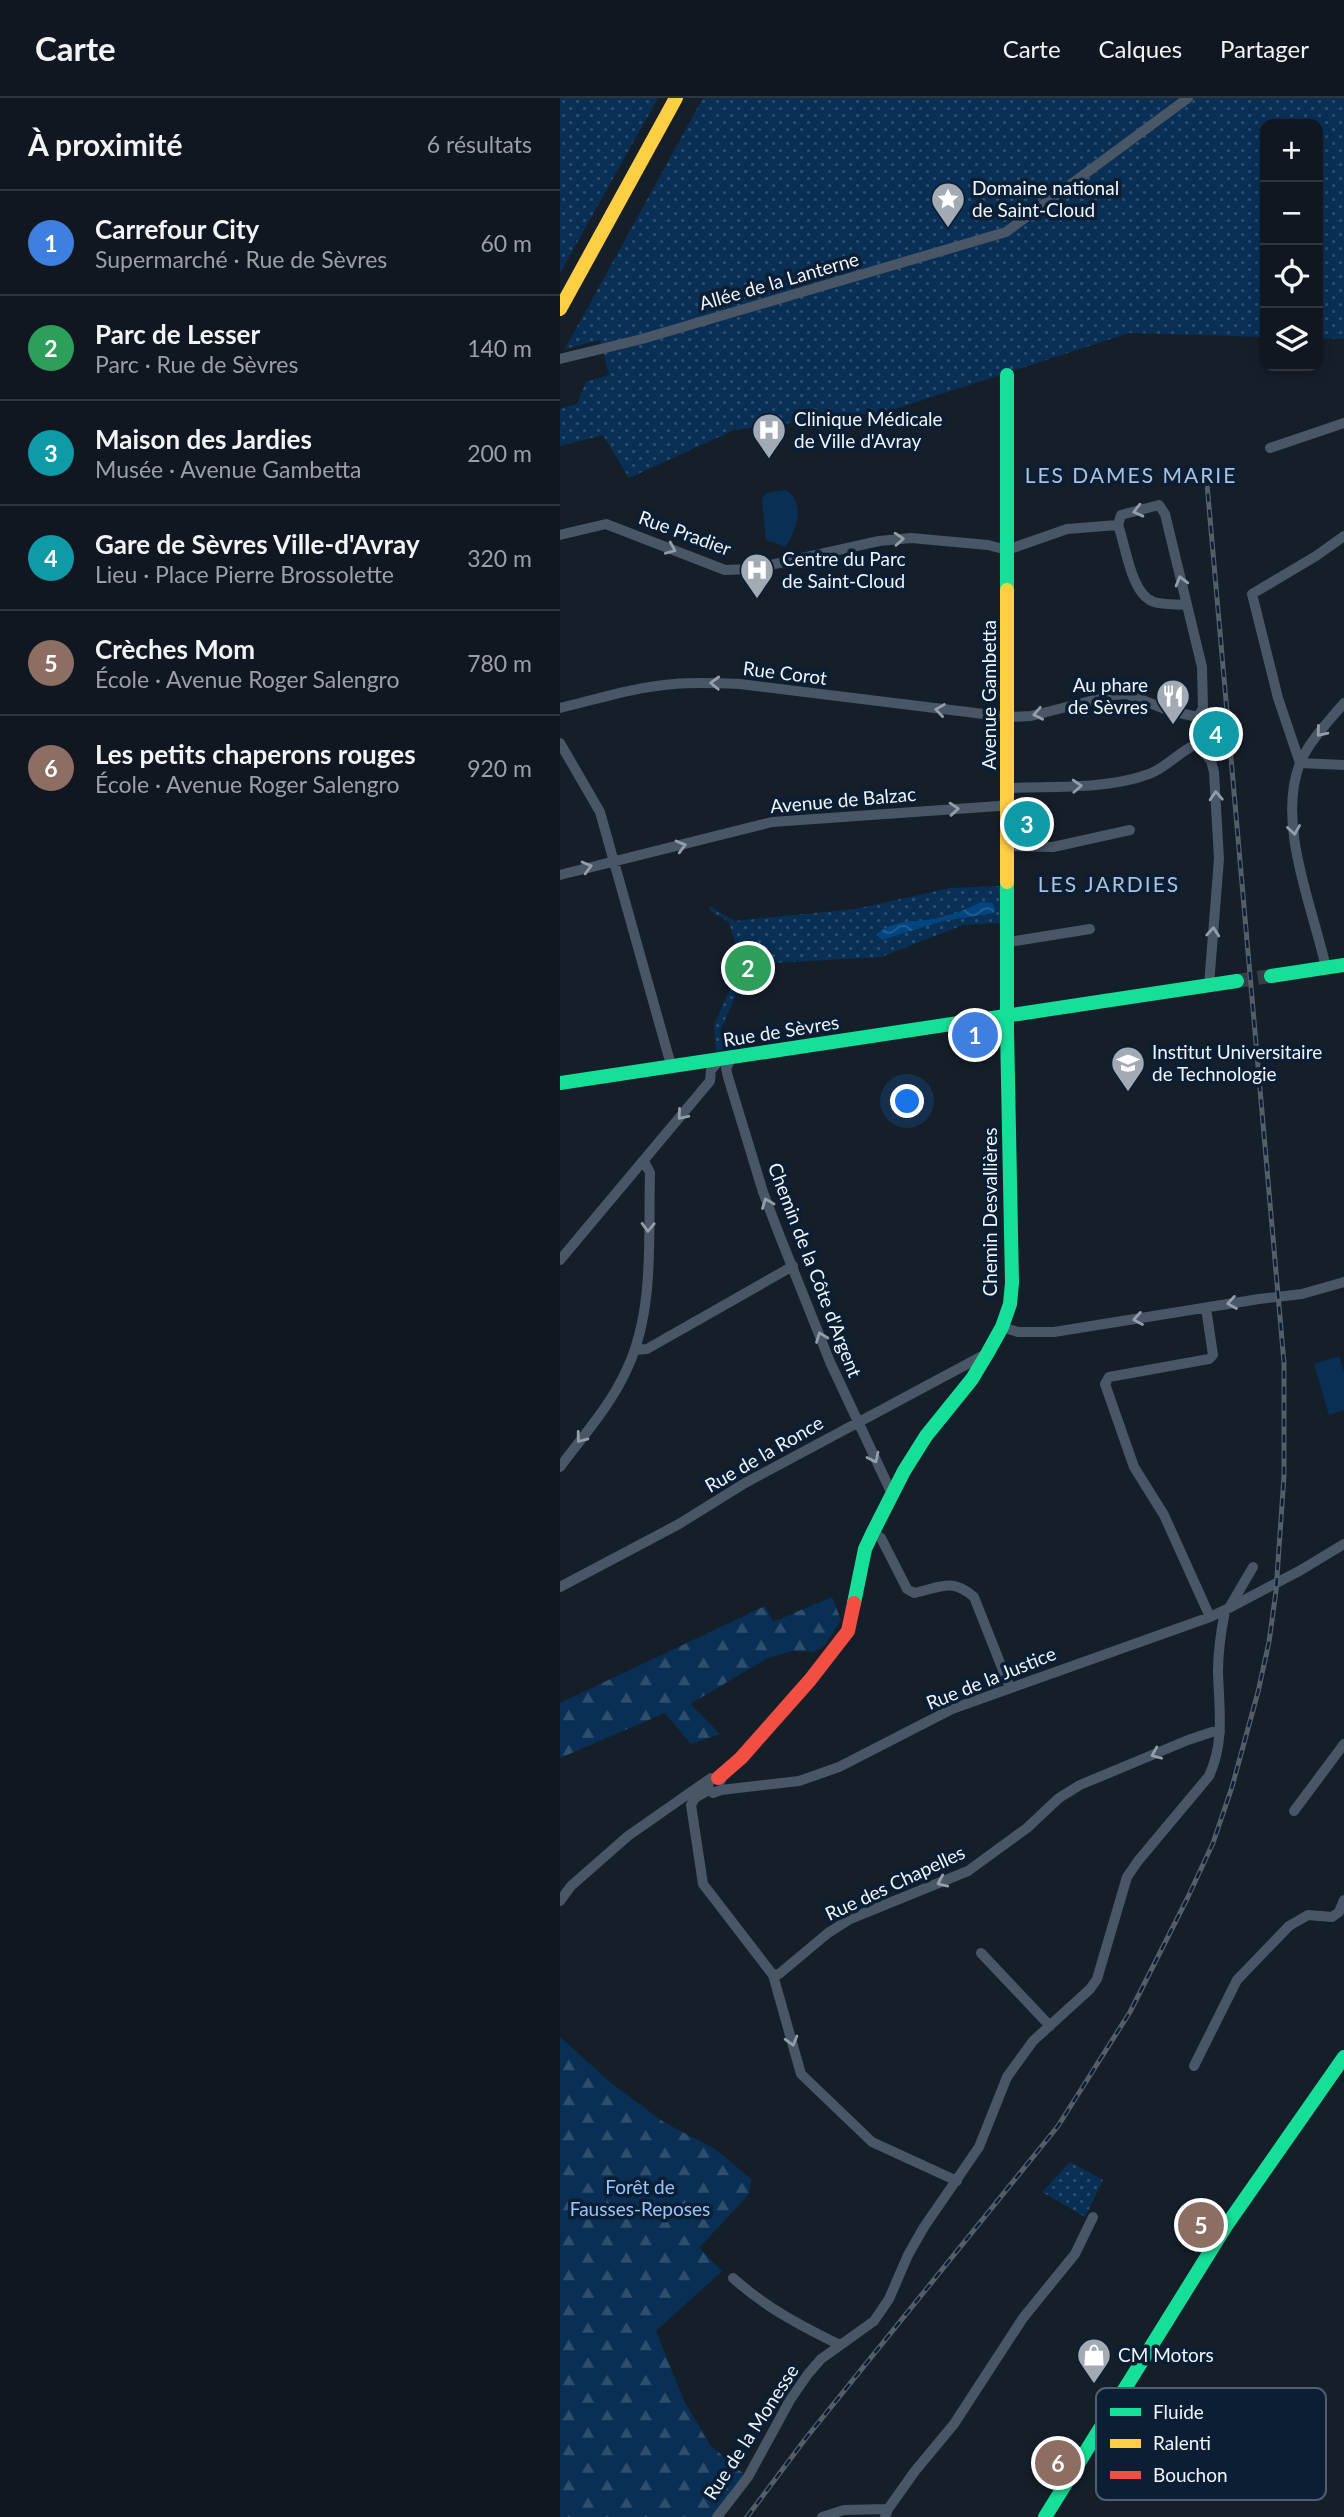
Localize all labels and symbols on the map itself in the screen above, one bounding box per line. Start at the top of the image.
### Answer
place label: Domaine national de Saint-Cloud [972,176,1119,221]
place icon: Domaine national de Saint-Cloud [929,180,967,229]
street label: Allée de la Lanterne [696,247,861,314]
place label: Clinique Médicale de Ville d'Avray [794,407,943,452]
hospital icon: Clinique Médicale de Ville d'Avray [750,411,788,460]
district label: LES DAMES MARIE [1025,462,1237,487]
one-way arrow [1132,503,1144,517]
street label: Rue Pradier [636,505,735,560]
one-way arrow [894,532,905,547]
one-way arrow [664,541,676,555]
place label: Centre du Parc de Saint-Cloud [782,547,905,592]
hospital icon: Centre du Parc de Saint-Cloud [738,551,776,600]
one-way arrow [1175,575,1189,587]
street label: Avenue Gambetta [977,620,1000,770]
street label: Rue Corot [742,656,828,689]
place label: Au phare de Sèvres [1068,673,1148,718]
one-way arrow [709,676,720,691]
restaurant icon: Au phare de Sèvres [1154,677,1192,726]
one-way arrow [934,703,946,718]
one-way arrow [1032,705,1044,720]
pin: 4 [1193,708,1239,760]
one-way arrow [1316,724,1329,736]
one-way arrow [1071,778,1082,793]
street label: Avenue de Balzac [769,782,917,817]
one-way arrow [1209,790,1224,801]
pin: 3 [1004,798,1050,850]
one-way arrow [949,802,960,817]
one-way arrow [1286,824,1301,836]
one-way arrow [675,839,687,854]
one-way arrow [581,861,593,875]
district label: LES JARDIES [1038,871,1180,896]
one-way arrow [1205,926,1220,937]
pin: 2 [725,942,771,994]
pin: 1 [952,1009,998,1061]
street label: Rue de Sèvres [721,1010,841,1051]
place label: Institut Universitaire de Technologie [1152,1040,1322,1085]
school or university icon: Institut Universitaire de Technologie [1109,1044,1147,1093]
your location [890,1084,924,1118]
one-way arrow [678,1106,690,1119]
street label: Chemin Desvallières [978,1128,1001,1296]
street label: Chemin de la Côte d'Argent [764,1159,867,1381]
one-way arrow [761,1197,775,1209]
one-way arrow [641,1222,656,1233]
one-way arrow [1227,1295,1238,1310]
one-way arrow [1132,1311,1144,1326]
one-way arrow [815,1332,829,1344]
street label: Rue de la Ronce [700,1410,827,1497]
one-way arrow [577,1430,590,1443]
one-way arrow [866,1451,880,1463]
street label: Rue de la Justice [923,1641,1059,1714]
one-way arrow [1151,1746,1163,1760]
street label: Rue des Chapelles [821,1840,968,1925]
one-way arrow [937,1874,949,1888]
one-way arrow [783,2035,798,2047]
park label: Forêt de Fausses-Reposes [570,2175,710,2220]
pin: 5 [1178,2199,1224,2251]
shop icon: CM Motors [1075,2336,1113,2385]
place label: CM Motors [1118,2343,1214,2366]
street label: Rue de la Monesse [698,2360,803,2504]
legend [1096,2388,1326,2500]
text: Fluide [1153,2400,1204,2423]
text: Ralenti [1153,2431,1211,2454]
pin: 6 [1035,2437,1081,2489]
text: Bouchon [1153,2463,1228,2486]

